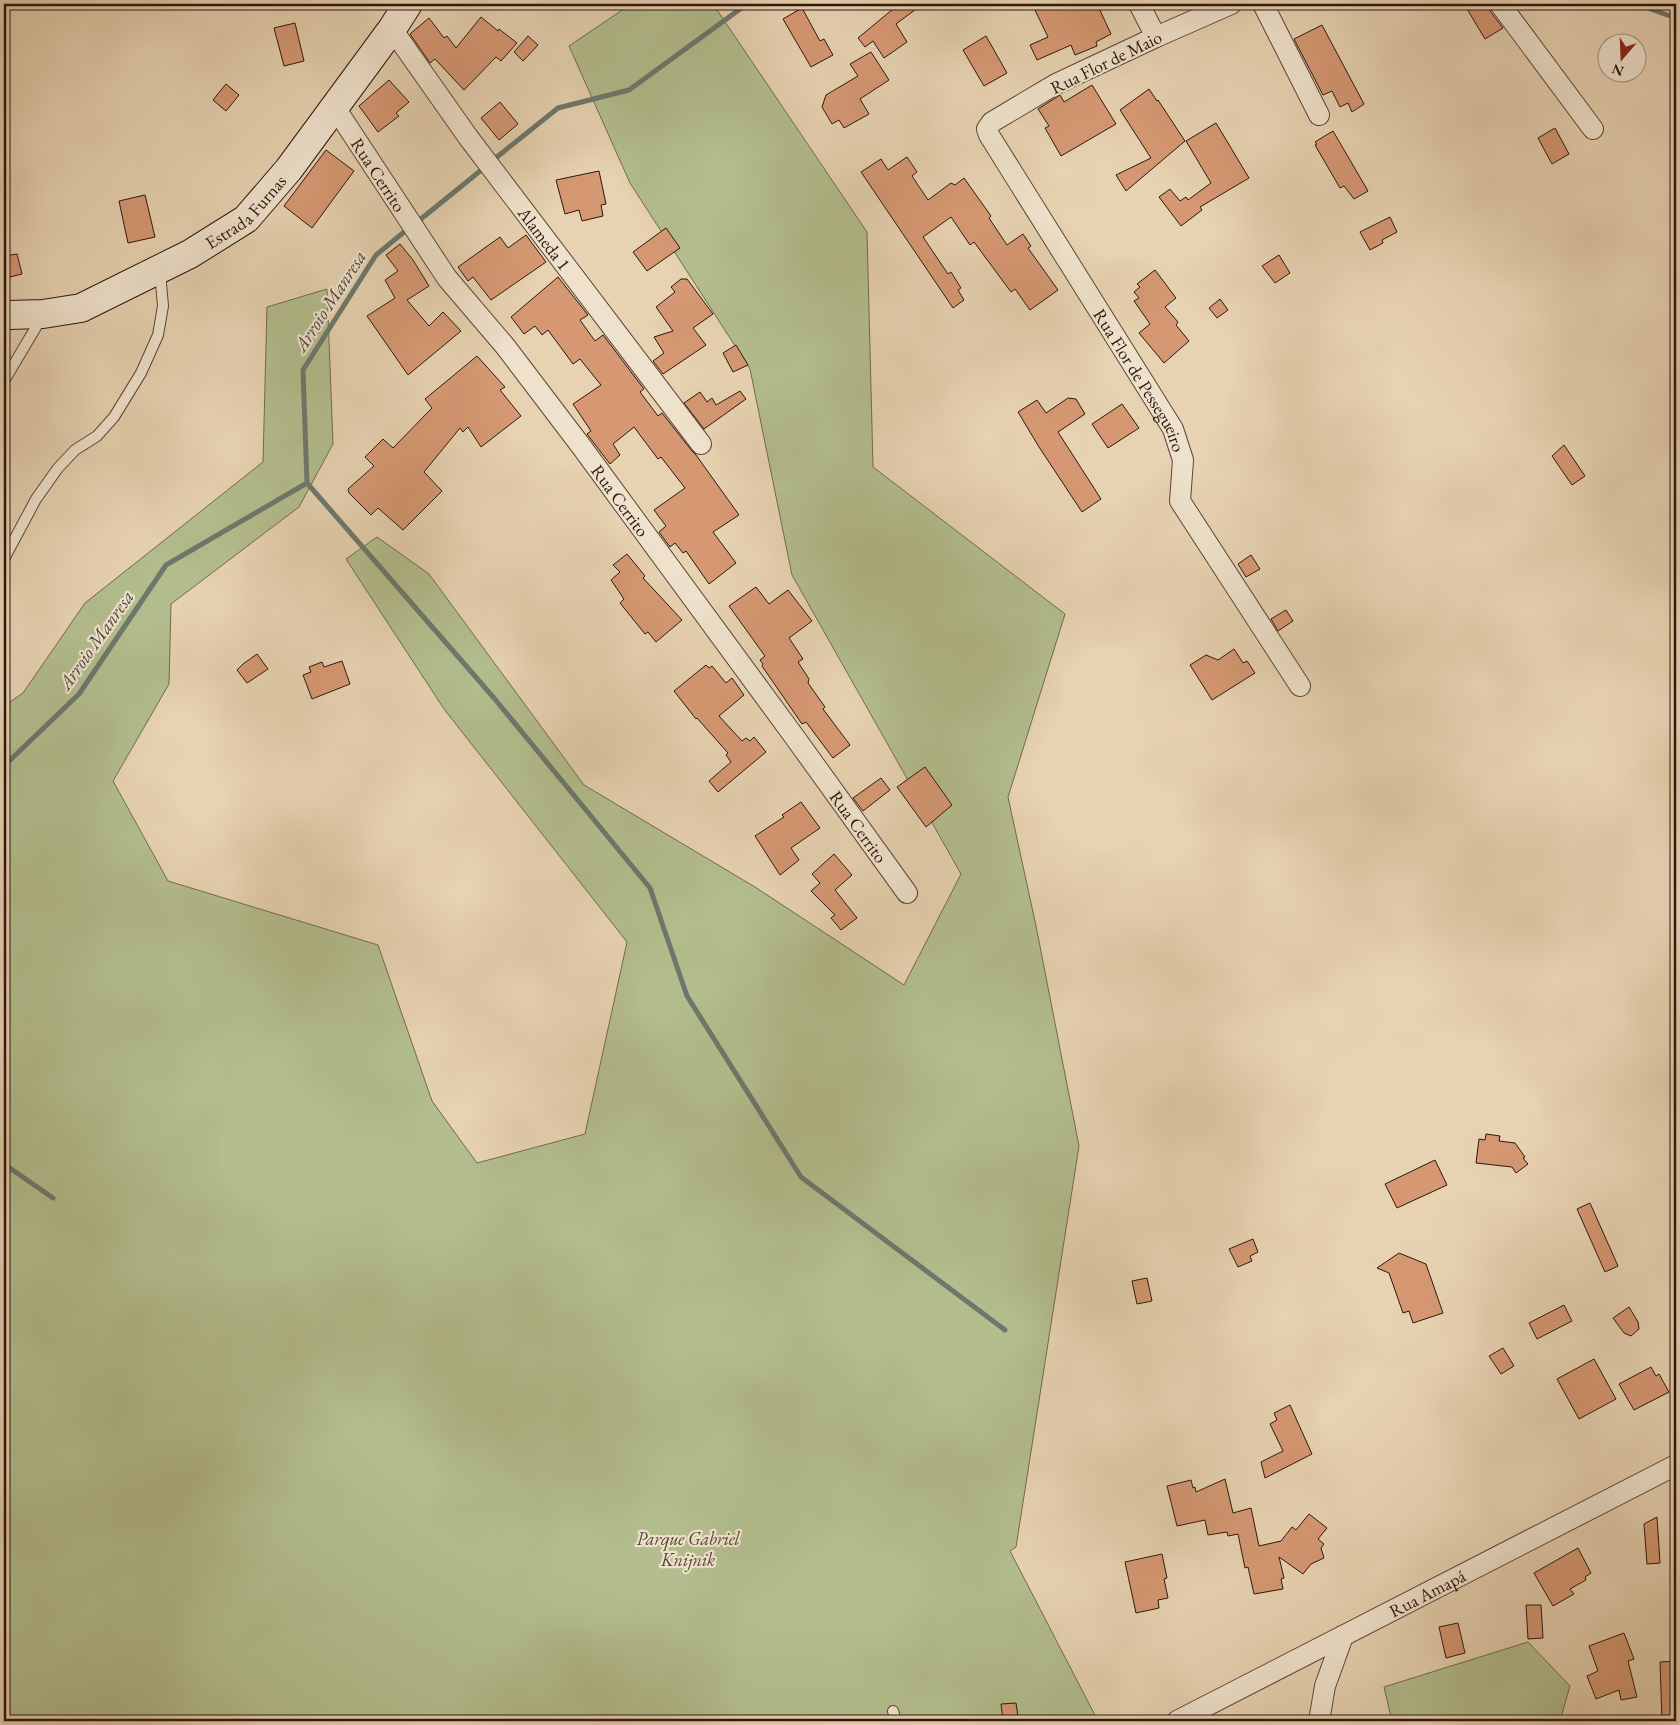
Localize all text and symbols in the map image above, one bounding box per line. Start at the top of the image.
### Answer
street label: Rua Flor de Maio [1046,25,1166,99]
north arrow [1598,32,1648,82]
text: N [1609,60,1626,81]
street label: Rua Cerrito [346,133,412,216]
street label: Estrada Furnas [200,169,291,253]
street label: Alameda 1 [513,201,576,274]
water label: Arroio Manresa [287,246,372,358]
street label: Rua Flor de Pessegueiro [1089,304,1191,455]
street label: Rua Cerrito [587,460,655,541]
water label: Arroio Manresa [51,585,139,696]
street label: Rua Cerrito [825,786,893,867]
park label: Parque Gabriel Knijnik [636,1527,740,1572]
street label: Rua Amapá [1385,1563,1470,1622]

